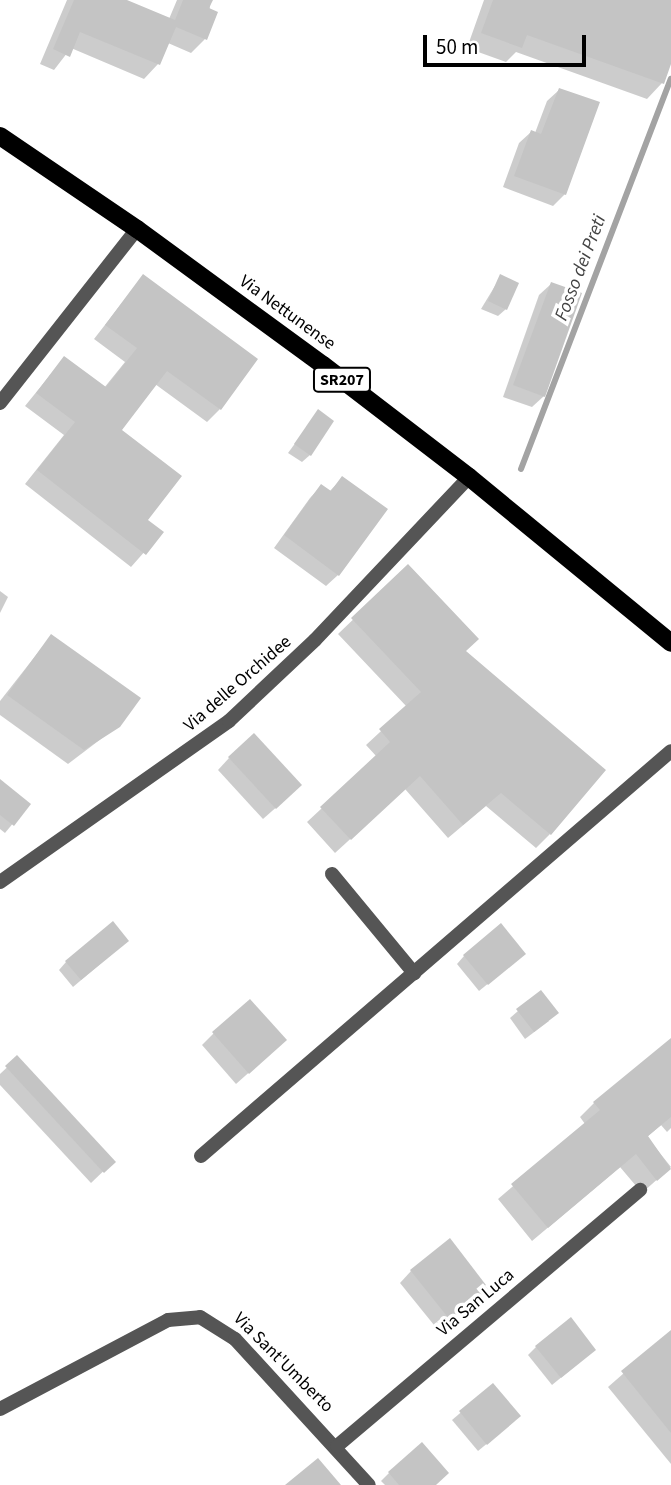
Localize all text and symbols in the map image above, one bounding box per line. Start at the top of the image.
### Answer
scale bar [426,21,589,65]
text: 50 m [436,32,478,62]
water label: Fosso dei Preti [550,212,612,324]
street label: Via Nettunense [235,271,339,355]
road number: SR207 [312,368,372,392]
street label: Via delle Orchidee [180,631,296,737]
street label: Via San Luca [433,1265,519,1341]
street label: Via Sant'Umberto [228,1308,338,1418]

